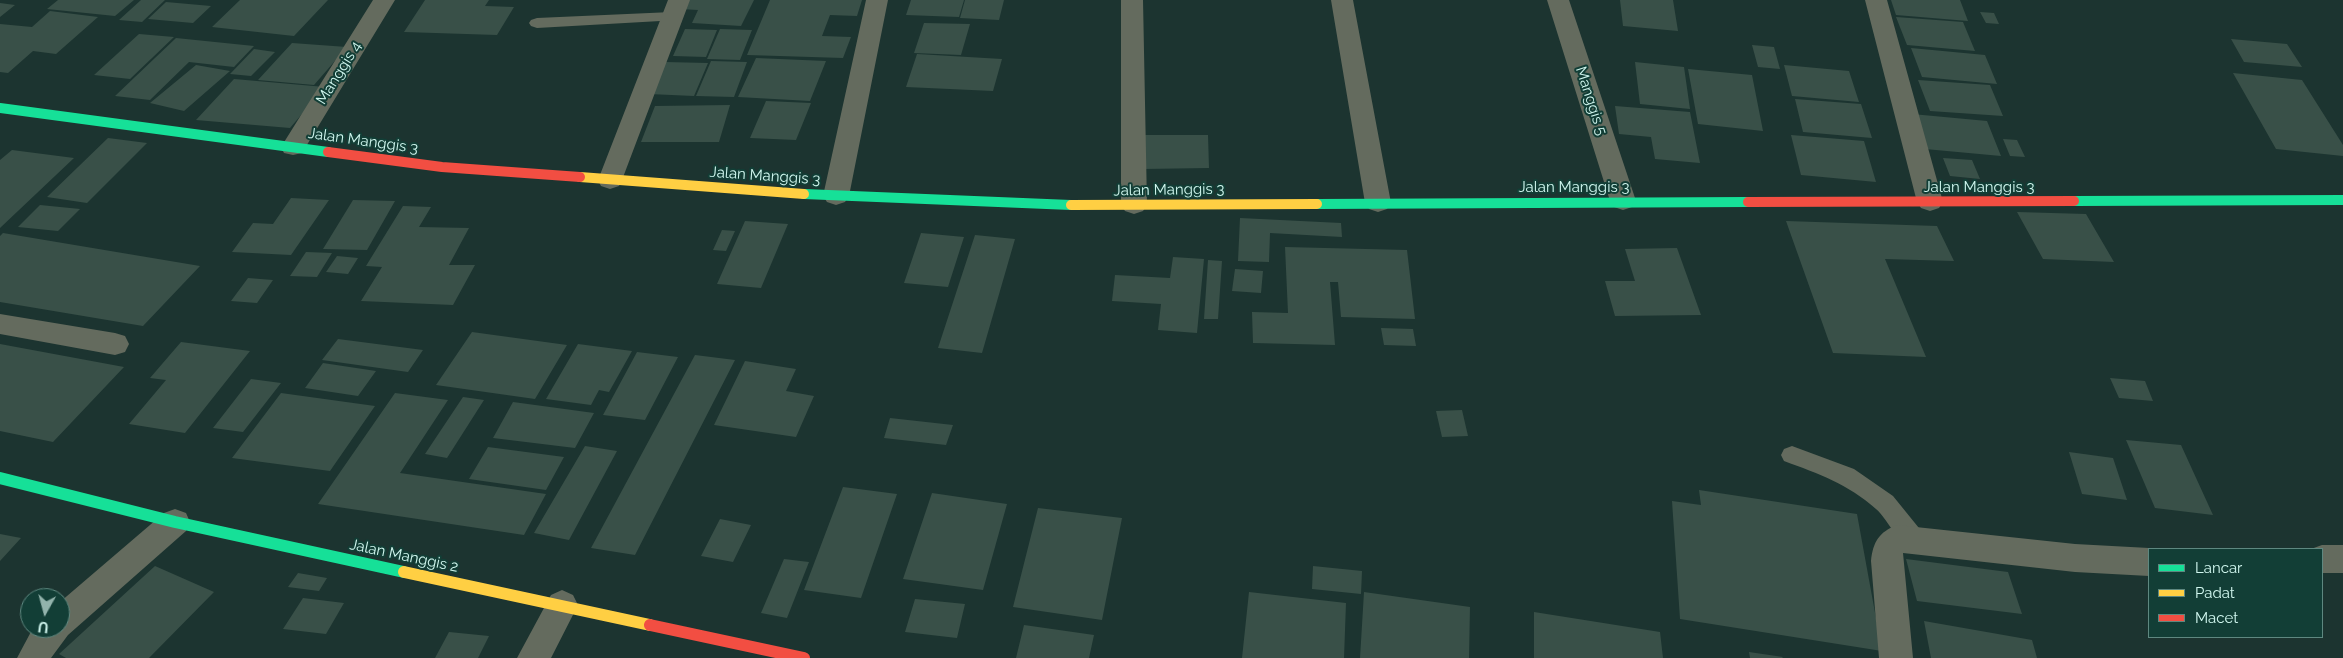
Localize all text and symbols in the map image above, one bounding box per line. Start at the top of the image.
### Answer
street label: Manggis 4 [313,38,365,108]
street label: Manggis 5 [1571,64,1611,138]
street label: Jalan Manggis 3 [307,124,419,158]
street label: Jalan Manggis 3 [709,163,821,189]
street label: Jalan Manggis 3 [1519,178,1629,196]
street label: Jalan Manggis 3 [1924,178,2034,196]
street label: Jalan Manggis 3 [1113,180,1225,200]
street label: Jalan Manggis 2 [348,536,460,576]
legend [2148,548,2323,638]
text: Lancar [2195,559,2242,577]
text: Padat [2195,584,2235,602]
north arrow [20,588,70,638]
text: Macet [2195,609,2238,627]
text: U [37,618,49,635]

